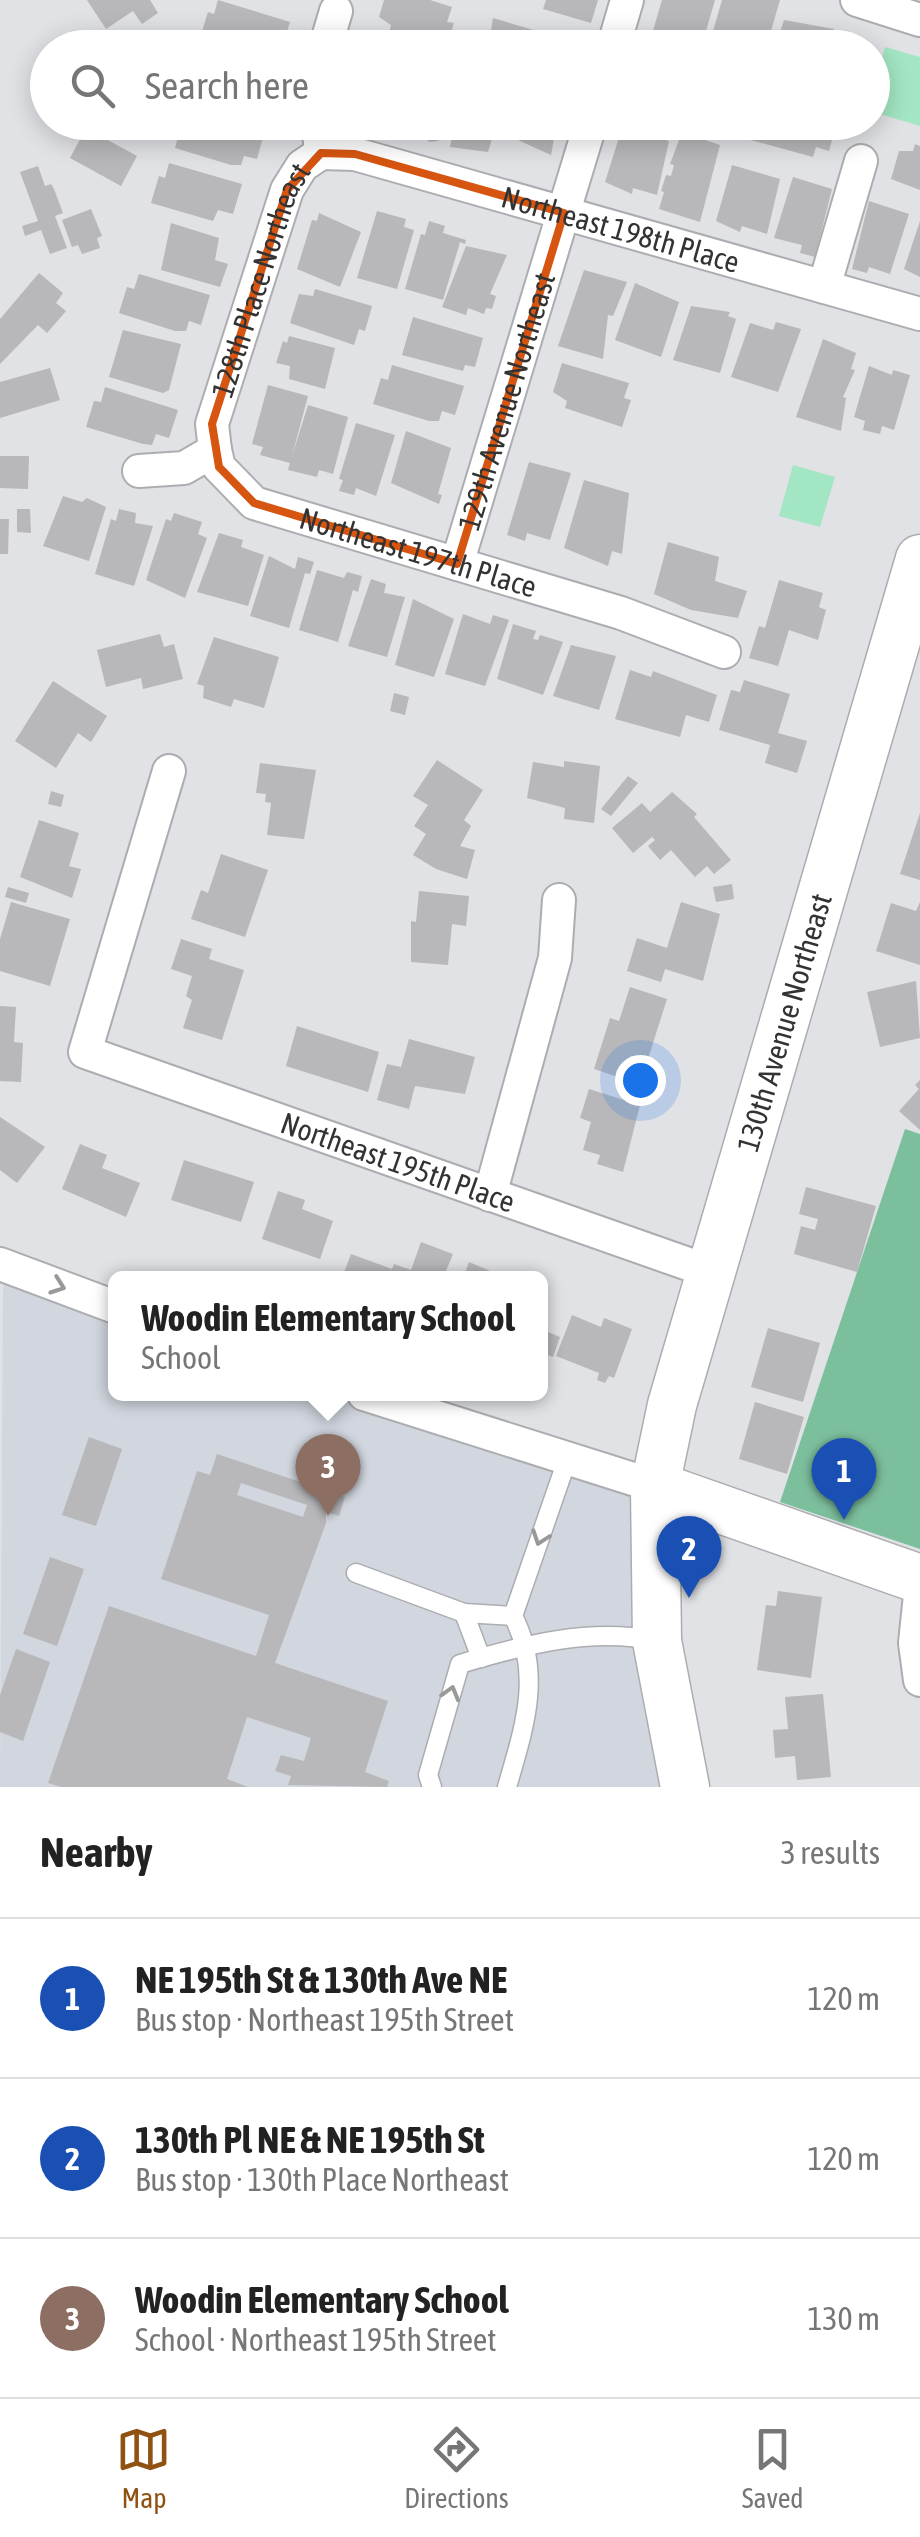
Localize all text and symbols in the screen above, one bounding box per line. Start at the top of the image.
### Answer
search box [30,30,890,140]
icon: search [65,58,120,113]
text: Search here [145,64,309,107]
street label: 128th Place Northeast [205,157,317,402]
street label: Northeast 198th Place [498,179,743,279]
street label: 129th Avenue Northeast [451,269,561,534]
street label: Northeast 197th Place [296,501,541,604]
street label: 130th Avenue Northeast [730,890,838,1156]
your location [615,1055,666,1106]
street label: Northeast 195th Place [276,1105,519,1219]
popup [108,1271,548,1401]
one-way arrow [48,1274,65,1295]
text: Woodin Elementary School [141,1296,515,1339]
text: School [141,1339,221,1376]
pin: 3 [296,1434,360,1516]
pin: 1 [812,1438,876,1520]
pin: 2 [656,1516,722,1598]
one-way arrow [532,1529,552,1546]
one-way arrow [440,1685,461,1702]
text: Nearby [40,1828,153,1876]
text: 3 results [781,1834,880,1871]
text: NE 195th St & 130th Ave NE [135,1958,507,2001]
text: 1 [65,1980,80,2017]
text: 120 m [807,1980,880,2017]
text: Bus stop · Northeast 195th Street [135,2001,514,2038]
text: 130th Pl NE & NE 195th St [135,2118,485,2161]
text: 2 [65,2140,80,2177]
text: 120 m [807,2140,880,2177]
text: Bus stop · 130th Place Northeast [135,2161,509,2198]
text: Woodin Elementary School [135,2278,509,2321]
text: 3 [65,2300,80,2337]
text: 130 m [807,2300,880,2337]
text: School · Northeast 195th Street [135,2321,497,2358]
tab: Map [116,2422,171,2514]
tab: Directions [404,2422,509,2514]
tab: Saved [742,2422,804,2514]

